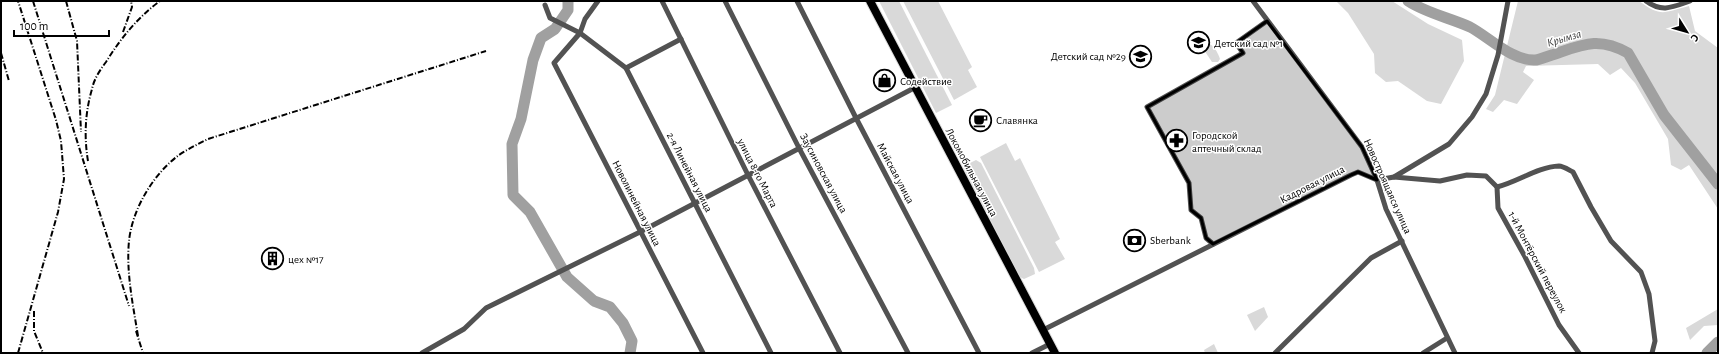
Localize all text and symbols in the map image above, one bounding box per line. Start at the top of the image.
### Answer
scale bar [14,12,109,38]
north arrow [1667,12,1707,52]
text: 100 m [20,20,48,32]
water label: Крымза [1545,27,1583,50]
school or university icon: Детский сад №1 [1186,30,1212,56]
text: С [1688,32,1701,43]
place label: Детский сад №1 [1214,38,1283,49]
school or university icon: Детский сад №29 [1128,43,1154,69]
place label: Детский сад №29 [1051,51,1126,62]
shop icon: Содействие [872,68,898,94]
place label: Содействие [900,76,952,87]
cafe icon: Славянка [967,107,993,133]
place label: Славянка [996,115,1038,126]
street label: Локомобильная улица [944,126,1000,218]
pharmacy icon: Городской аптечный склад [1163,128,1189,154]
place label: Городской аптечный склад [1192,130,1262,154]
street label: 2-я Линейная улица [665,131,714,214]
street label: Заусиновская улица [798,132,849,215]
street label: улица 8-го Марта [735,136,780,209]
street label: Новостроящаяся улица [1362,137,1413,235]
street label: Майская улица [875,141,916,205]
street label: Новолинейная улица [610,159,663,248]
street label: Кадровая улица [1278,163,1346,205]
street label: 1-й Монтёрский переулок [1506,210,1569,315]
bank icon: Sberbank [1121,227,1147,253]
place label: Sberbank [1150,235,1191,246]
building icon: цех №17 [259,246,285,272]
place label: цех №17 [288,254,324,265]

